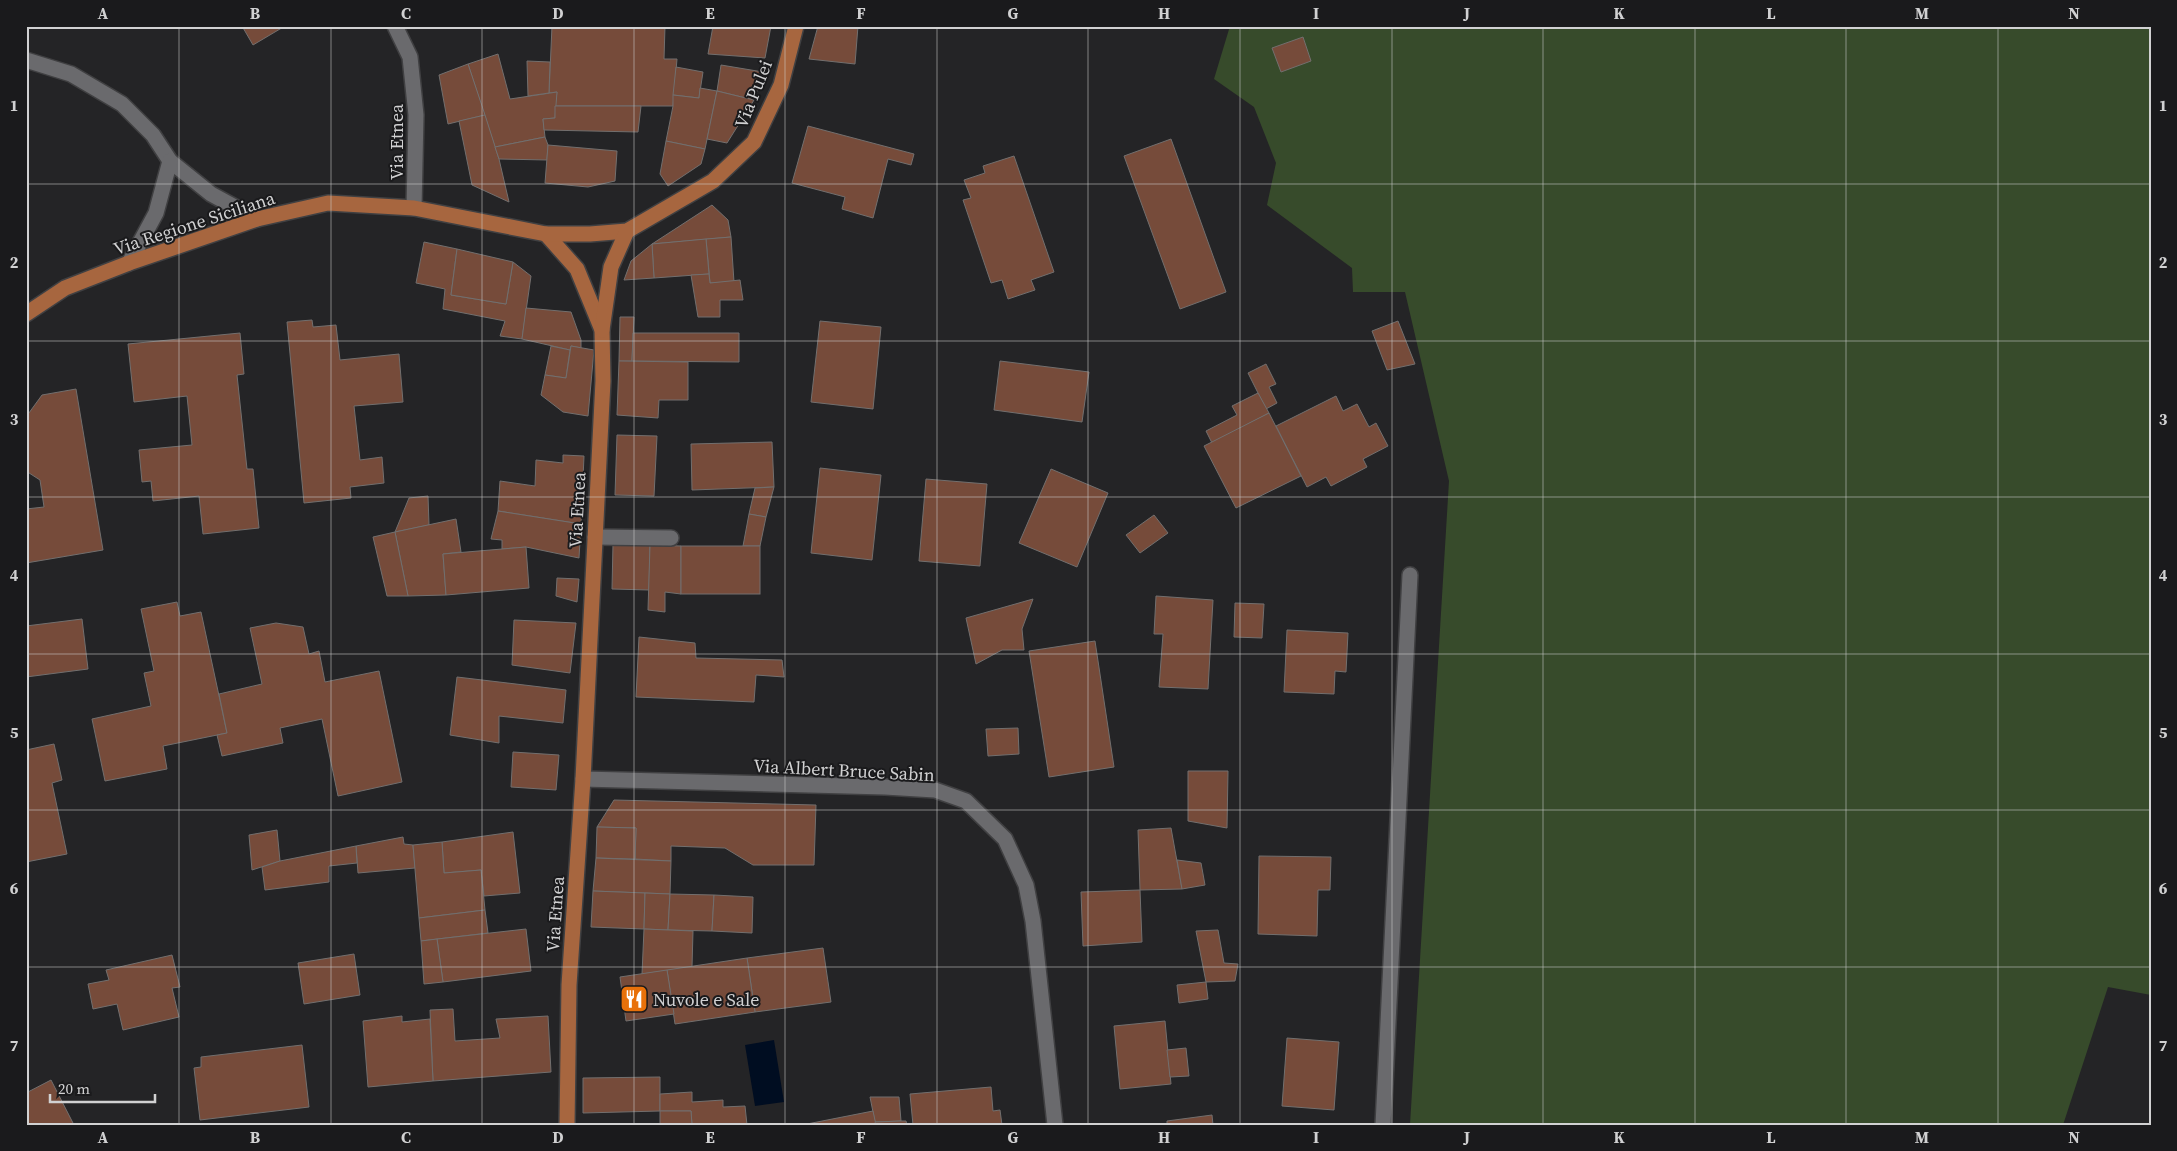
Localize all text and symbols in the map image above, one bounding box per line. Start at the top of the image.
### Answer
text: A [98,2,109,24]
text: B [250,2,261,24]
text: C [401,2,411,24]
text: D [552,2,564,24]
text: E [705,2,715,24]
text: F [856,2,866,24]
text: G [1008,2,1019,24]
text: H [1158,2,1170,24]
text: I [1313,2,1319,24]
text: J [1463,2,1470,24]
text: K [1613,2,1625,24]
text: L [1766,2,1776,24]
text: M [1915,2,1929,24]
text: N [2068,2,2080,24]
street label: Via Pulei [728,56,778,132]
text: 1 [10,94,18,116]
text: 1 [2159,94,2167,116]
street label: Via Etnea [384,103,409,180]
street label: Via Regione Siciliana [110,185,279,261]
text: 2 [10,251,19,273]
text: 2 [2159,251,2168,273]
text: 3 [10,408,19,430]
text: 3 [2159,408,2168,430]
street label: Via Etnea [563,471,592,549]
text: 4 [10,564,19,586]
text: 4 [2159,564,2168,586]
text: 5 [10,721,19,743]
text: 5 [2159,721,2168,743]
street label: Via Albert Bruce Sabin [753,753,935,787]
street label: Via Etnea [540,874,570,953]
text: 6 [10,877,19,899]
text: 6 [2159,877,2168,899]
restaurant icon: Nuvole e Sale [619,984,649,1014]
place label: Nuvole e Sale [653,987,759,1012]
text: 7 [10,1034,19,1056]
text: 7 [2159,1034,2168,1056]
scale bar [50,1071,155,1103]
text: 20 m [58,1078,90,1099]
text: A [98,1126,109,1148]
text: B [250,1126,261,1148]
text: C [401,1126,411,1148]
text: D [552,1126,564,1148]
text: E [705,1126,715,1148]
text: F [856,1126,866,1148]
text: G [1008,1126,1019,1148]
text: H [1158,1126,1170,1148]
text: I [1313,1126,1319,1148]
text: J [1463,1126,1470,1148]
text: K [1613,1126,1625,1148]
text: L [1766,1126,1776,1148]
text: M [1915,1126,1929,1148]
text: N [2068,1126,2080,1148]

